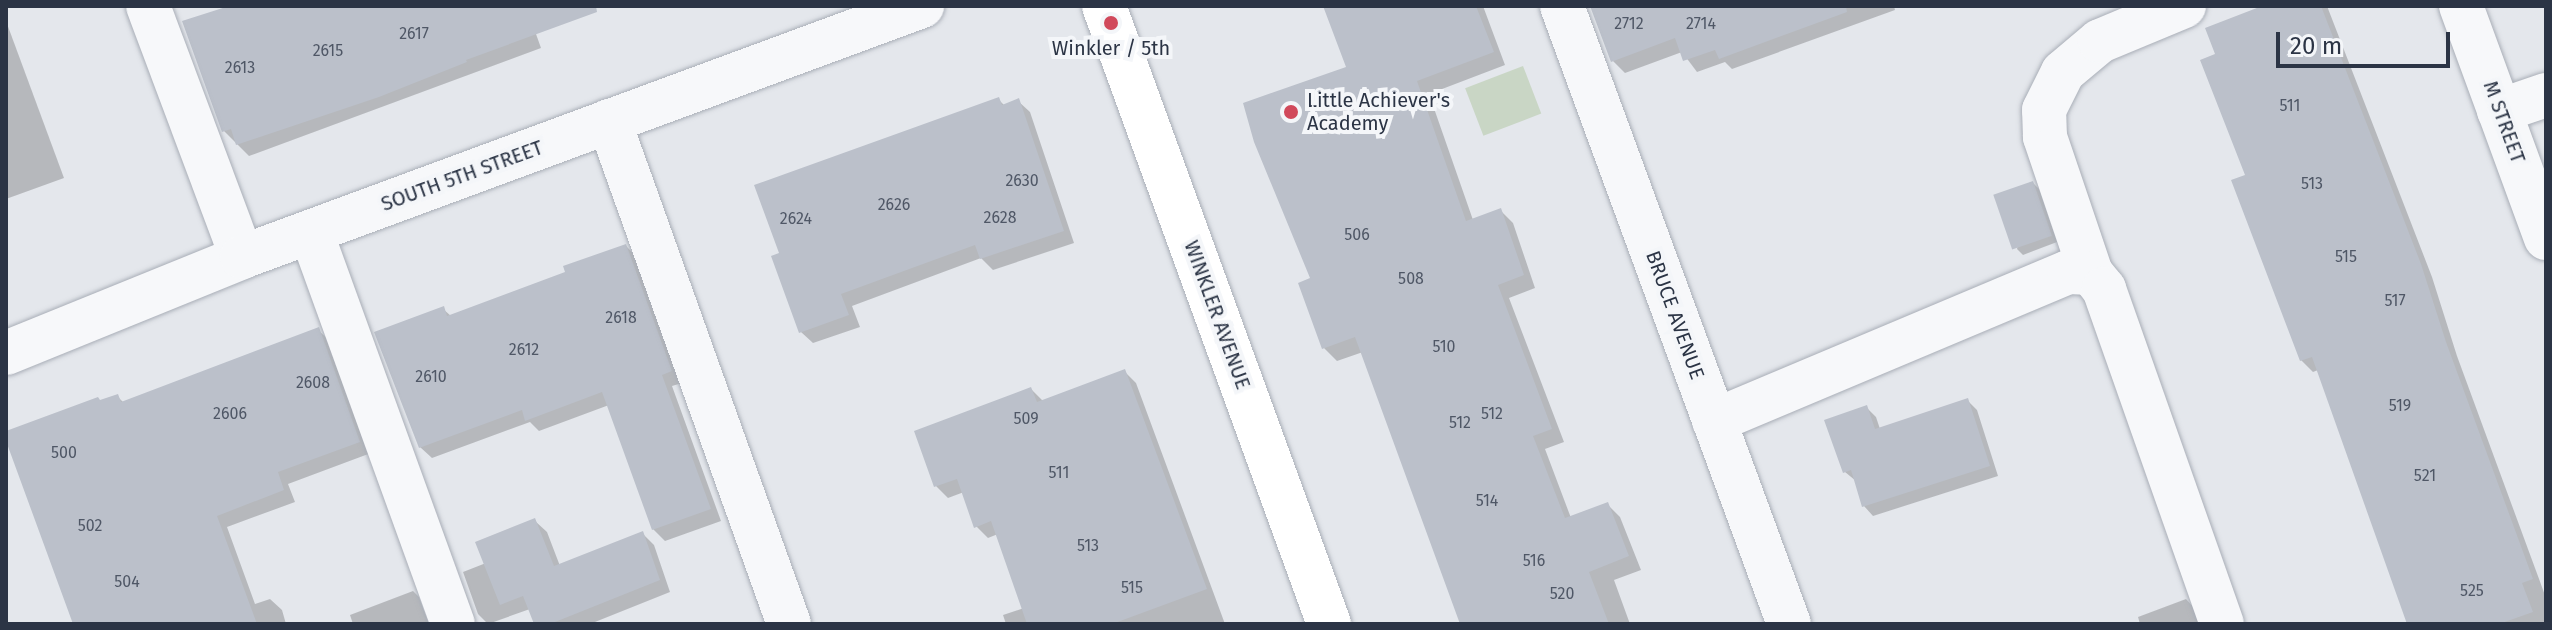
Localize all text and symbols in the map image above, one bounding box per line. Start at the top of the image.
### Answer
marker: Winkler / 5th [1102,14,1120,32]
house number: 2712 [1614,14,1644,34]
house number: 2714 [1686,14,1716,34]
scale bar [2280,16,2454,66]
house number: 2617 [399,24,429,44]
text: 20 m [2290,32,2342,60]
place label: Winkler / 5th [1052,36,1170,60]
house number: 2615 [313,41,343,61]
house number: 2613 [225,58,255,78]
street label: M STREET [2478,78,2530,166]
place label: Little Achiever's Academy [1307,88,1450,135]
house number: 511 [2280,96,2300,116]
marker: Little Achiever's Academy [1282,103,1300,121]
street label: SOUTH 5TH STREET [378,136,546,216]
house number: 2630 [1005,171,1039,191]
house number: 513 [2301,174,2323,194]
house number: 2626 [878,195,910,215]
house number: 2628 [984,208,1016,228]
house number: 2624 [780,209,812,229]
house number: 506 [1344,225,1370,245]
street label: WINKLER AVENUE [1179,237,1255,393]
street label: BRUCE AVENUE [1641,247,1709,383]
house number: 515 [2335,247,2357,267]
house number: 508 [1398,269,1424,289]
house number: 517 [2384,291,2406,311]
house number: 2618 [605,308,637,328]
house number: 510 [1432,337,1456,357]
house number: 2612 [509,340,539,360]
house number: 2610 [415,367,447,387]
house number: 2608 [296,373,330,393]
house number: 519 [2389,396,2411,416]
house number: 2606 [213,404,247,424]
house number: 512 [1481,404,1503,424]
house number: 509 [1013,409,1039,429]
house number: 512 [1449,413,1471,433]
house number: 500 [51,443,77,463]
house number: 511 [1049,463,1069,483]
house number: 521 [2414,466,2436,486]
house number: 514 [1476,491,1498,511]
house number: 502 [78,516,102,536]
house number: 513 [1077,536,1099,556]
house number: 516 [1523,551,1545,571]
house number: 504 [114,572,140,592]
house number: 515 [1121,578,1143,598]
house number: 525 [2460,581,2484,601]
house number: 520 [1550,584,1574,604]

